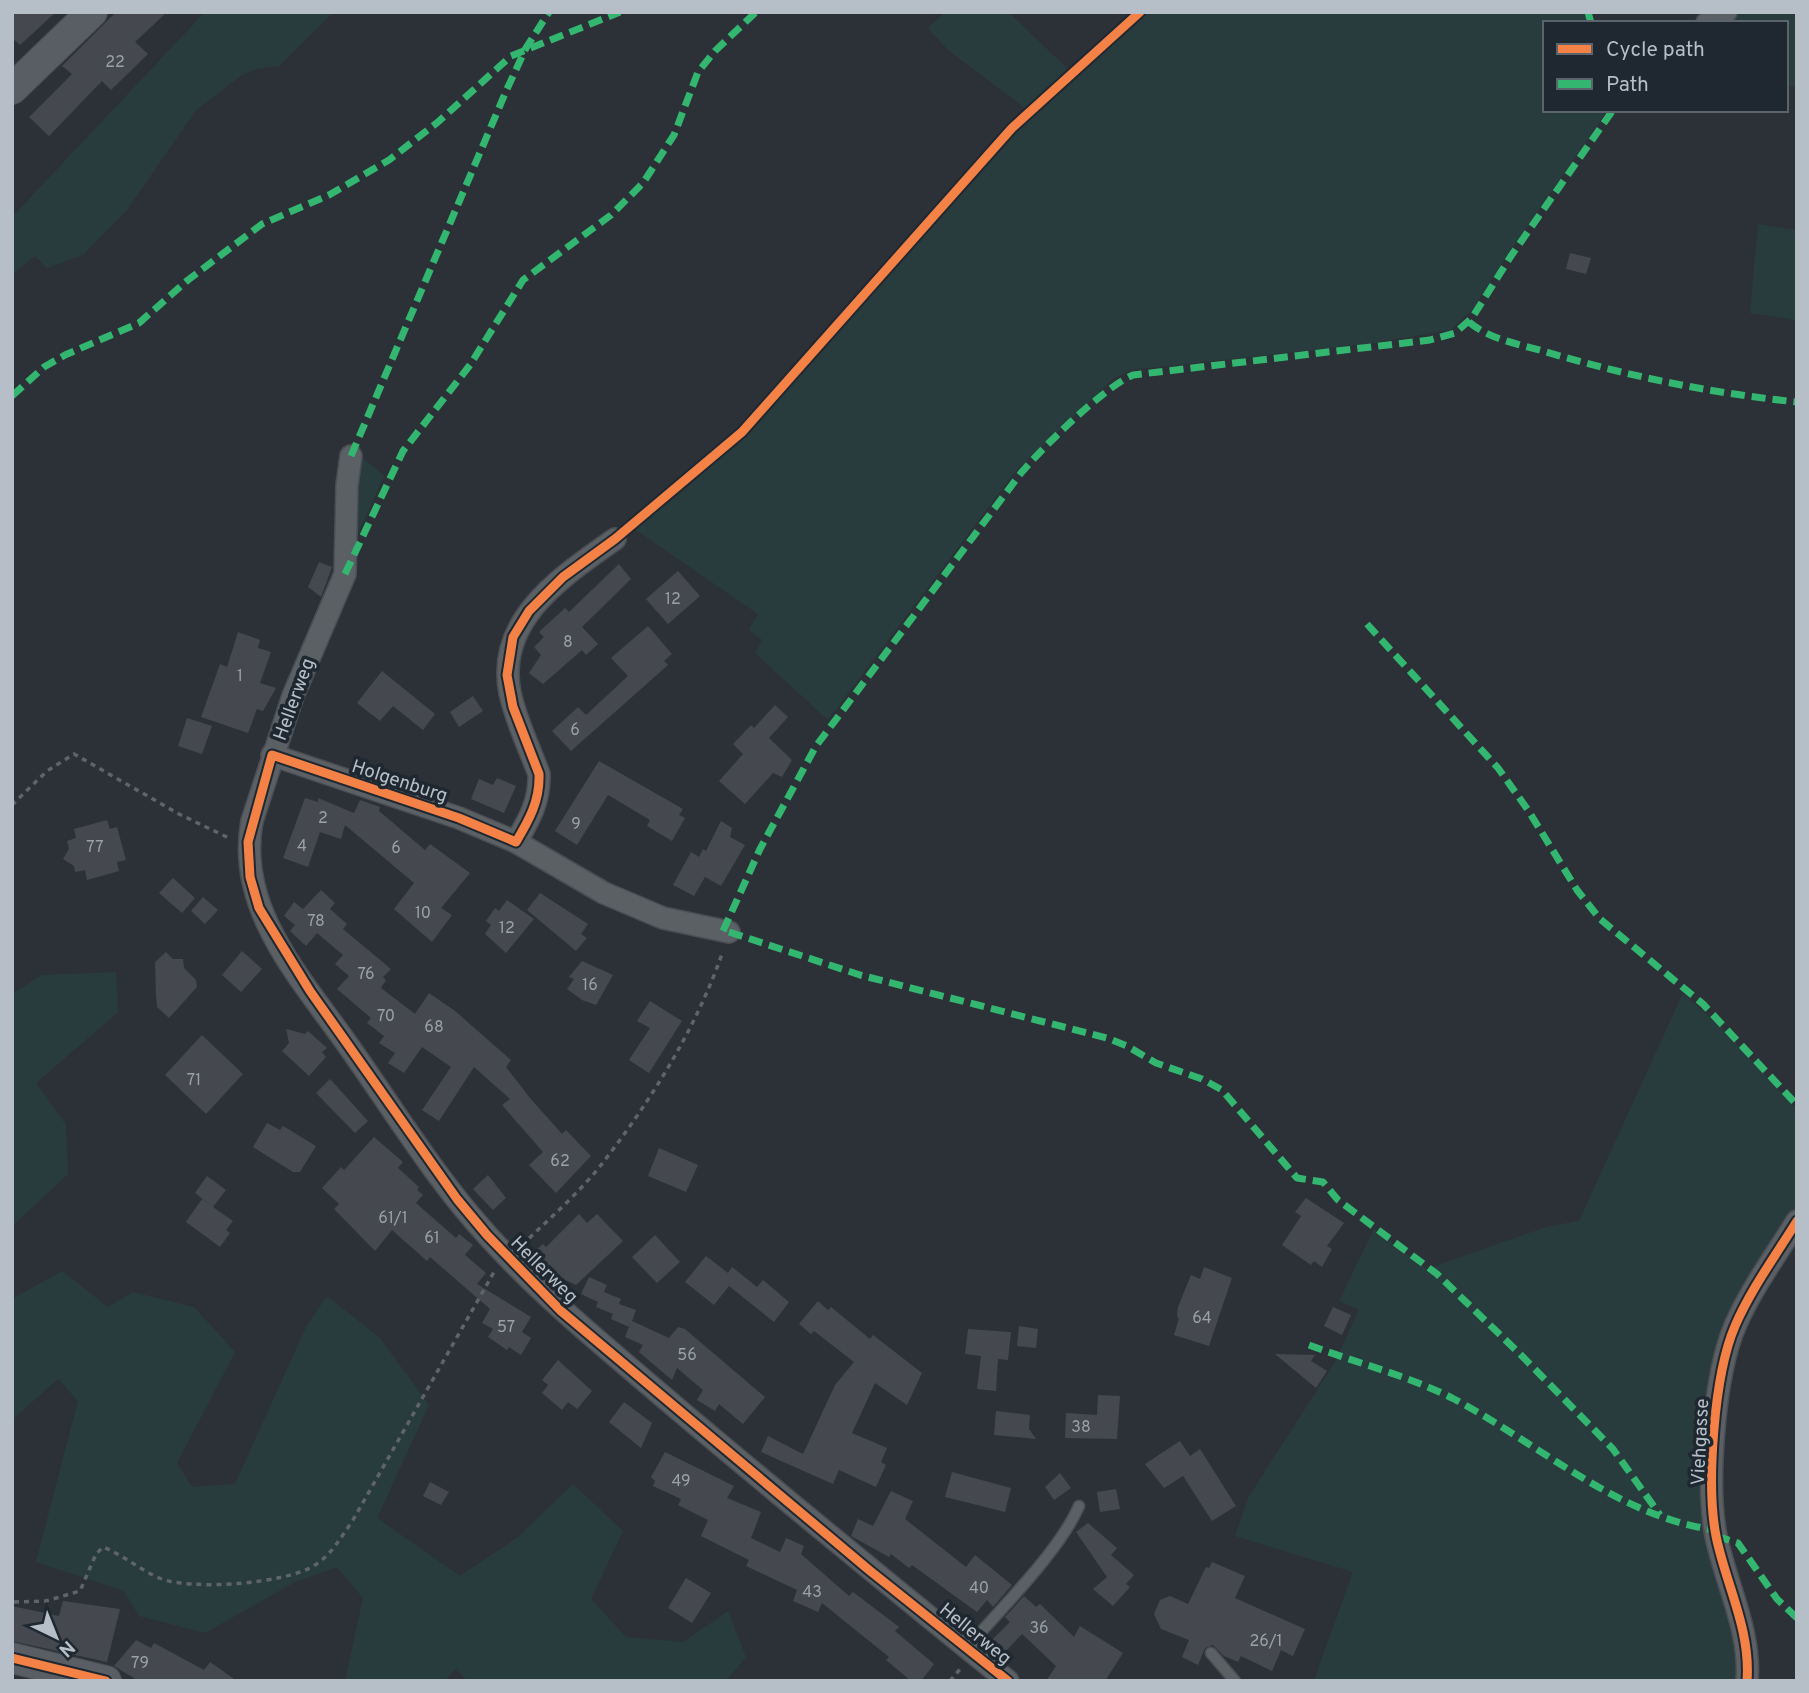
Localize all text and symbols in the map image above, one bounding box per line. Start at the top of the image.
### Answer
legend [1543,21,1788,112]
text: Cycle path [1606,37,1705,64]
house number: 22 [105,53,125,73]
text: Path [1606,72,1649,99]
house number: 12 [665,590,681,610]
house number: 8 [563,633,573,653]
street label: Hellerweg [269,655,321,744]
house number: 1 [237,667,243,687]
house number: 6 [570,721,580,741]
street label: Holgenburg [348,755,451,809]
house number: 2 [318,809,328,829]
house number: 9 [571,815,581,835]
house number: 4 [297,837,307,857]
house number: 77 [86,838,104,858]
house number: 6 [391,839,401,859]
house number: 10 [415,904,431,924]
house number: 78 [307,912,325,932]
house number: 12 [499,919,515,939]
house number: 76 [357,965,375,985]
house number: 16 [582,976,598,996]
house number: 70 [377,1007,395,1027]
house number: 68 [424,1018,444,1038]
house number: 71 [187,1071,201,1091]
house number: 62 [550,1152,570,1172]
house number: 61/1 [378,1209,408,1229]
house number: 61 [424,1229,440,1249]
street label: Hellerweg [505,1232,582,1309]
house number: 64 [1192,1309,1212,1329]
house number: 57 [497,1318,515,1338]
house number: 56 [677,1346,697,1366]
street label: Viehgasse [1687,1398,1715,1486]
house number: 38 [1071,1418,1091,1438]
house number: 49 [671,1472,691,1492]
house number: 40 [969,1579,989,1599]
house number: 43 [802,1583,822,1603]
street label: Hellerweg [934,1598,1016,1671]
north arrow [21,1602,91,1672]
house number: 36 [1029,1619,1049,1639]
house number: 26/1 [1249,1632,1283,1652]
text: N [53,1635,79,1661]
house number: 79 [131,1654,149,1674]

